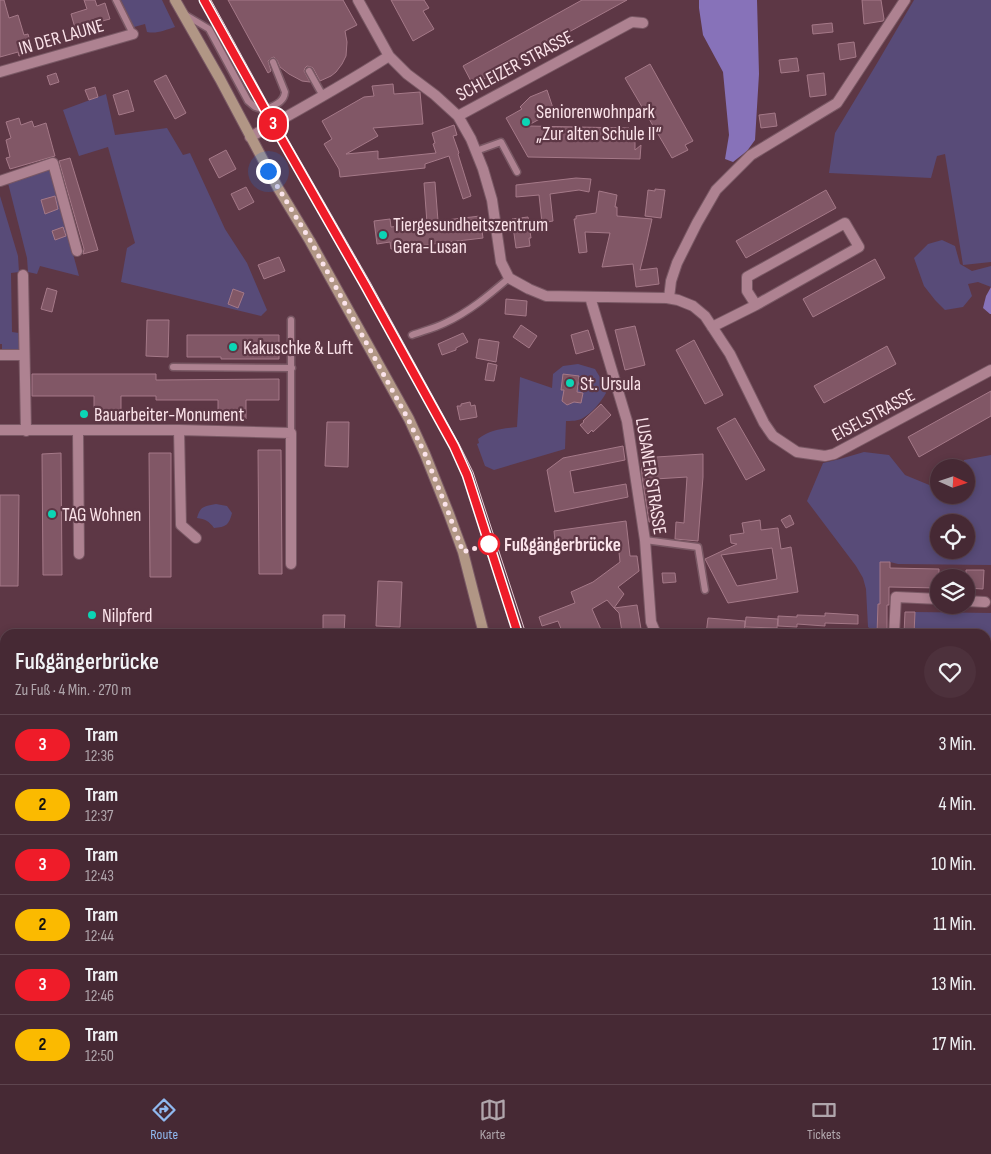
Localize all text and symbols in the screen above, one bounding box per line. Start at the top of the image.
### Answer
street label: IN DER LAUNE [16,14,107,61]
street label: SCHLEIZER STRASSE [452,26,577,107]
place label: Seniorenwohnpark „Zur alten Schule II“ [536,101,661,146]
line badge: 3 [257,108,289,140]
text: 3 [269,113,277,134]
marker: Seniorenwohnpark „Zur alten Schule II“ [520,116,532,128]
your location [256,159,281,184]
place label: Tiergesundheitszentrum Gera-Lusan [393,214,548,259]
marker: Tiergesundheitszentrum Gera-Lusan [377,229,389,241]
place label: Kakuschke & Luft [243,337,353,360]
marker: Kakuschke & Luft [227,341,239,353]
place label: St. Ursula [580,373,641,396]
marker: St. Ursula [564,377,576,389]
street label: EISELSTRASSE [828,384,919,447]
place label: Bauarbeiter-Monument [94,404,245,427]
marker: Bauarbeiter-Monument [78,408,90,420]
street label: LUSANER STRASSE [630,416,671,536]
north arrow [930,459,975,504]
map controls [930,459,975,614]
place label: TAG Wohnen [62,504,141,527]
marker: TAG Wohnen [46,508,58,520]
button: locate [930,514,975,559]
marker: Fußgängerbrücke [478,533,500,555]
place label: Fußgängerbrücke [504,534,621,557]
button: layers [930,569,975,614]
place label: Nilpferd [102,605,152,628]
marker: Nilpferd [86,609,98,621]
button: heart [924,646,976,698]
text: Fußgängerbrücke [15,647,159,676]
text: Zu Fuß · 4 Min. · 270 m [15,681,131,700]
text: Tram [85,724,118,747]
text: 3 Min. [938,733,976,756]
text: 3 [38,734,47,755]
text: 12:36 [85,747,114,766]
text: Tram [85,784,118,807]
text: 4 Min. [938,793,976,816]
text: 2 [39,794,46,815]
text: 12:37 [85,807,114,826]
text: Tram [85,844,118,867]
text: 10 Min. [931,853,976,876]
text: 3 [38,854,47,875]
text: 12:43 [85,867,114,886]
text: Tram [85,904,118,927]
text: 11 Min. [933,913,976,936]
text: 2 [39,914,46,935]
text: 12:44 [85,927,114,946]
text: Tram [85,964,118,987]
text: 13 Min. [932,973,976,996]
text: 3 [38,974,47,995]
text: 12:46 [85,987,114,1006]
text: Tram [85,1024,118,1047]
text: 17 Min. [932,1033,976,1056]
text: 2 [39,1034,46,1055]
text: 12:50 [85,1047,114,1066]
tab: Route [150,1096,178,1143]
tab: Karte [479,1096,507,1143]
tab: Tickets [807,1096,841,1143]

